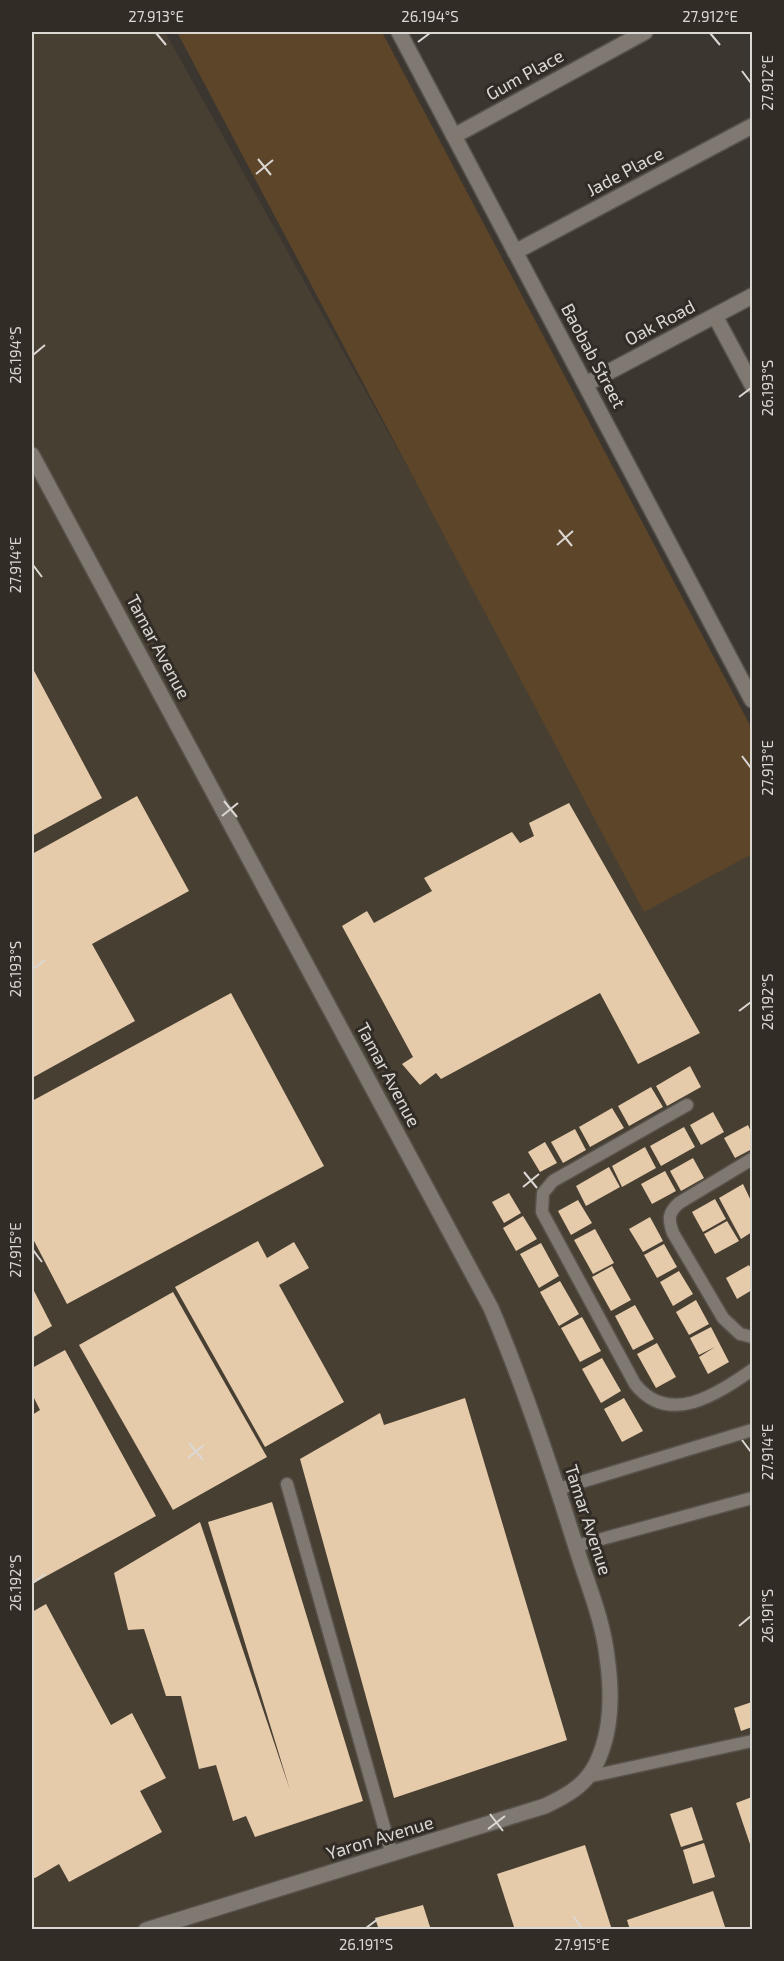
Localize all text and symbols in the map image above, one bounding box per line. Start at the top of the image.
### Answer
text: 27.913°E [128,7,184,25]
text: 26.194°S [401,7,459,25]
text: 27.912°E [682,7,738,25]
street label: Gum Place [482,44,567,104]
text: 27.912°E [758,55,776,111]
street label: Jade Place [582,142,667,201]
street label: Oak Road [621,294,698,350]
street label: Baobab Street [557,299,631,412]
text: 26.194°S [6,326,24,384]
text: 26.193°S [758,360,776,416]
text: 27.914°E [6,537,24,593]
street label: Tamar Avenue [122,591,196,702]
text: 27.913°E [758,740,776,796]
text: 26.193°S [6,941,24,997]
text: 26.192°S [758,974,776,1030]
street label: Tamar Avenue [352,1019,426,1130]
text: 27.915°E [6,1222,24,1278]
text: 27.914°E [758,1424,776,1480]
street label: Tamar Avenue [561,1462,617,1578]
text: 26.192°S [6,1555,24,1611]
text: 26.191°S [758,1589,776,1643]
street label: Yaron Avenue [324,1810,436,1864]
text: 26.191°S [339,1935,393,1953]
text: 27.915°E [554,1935,610,1953]

